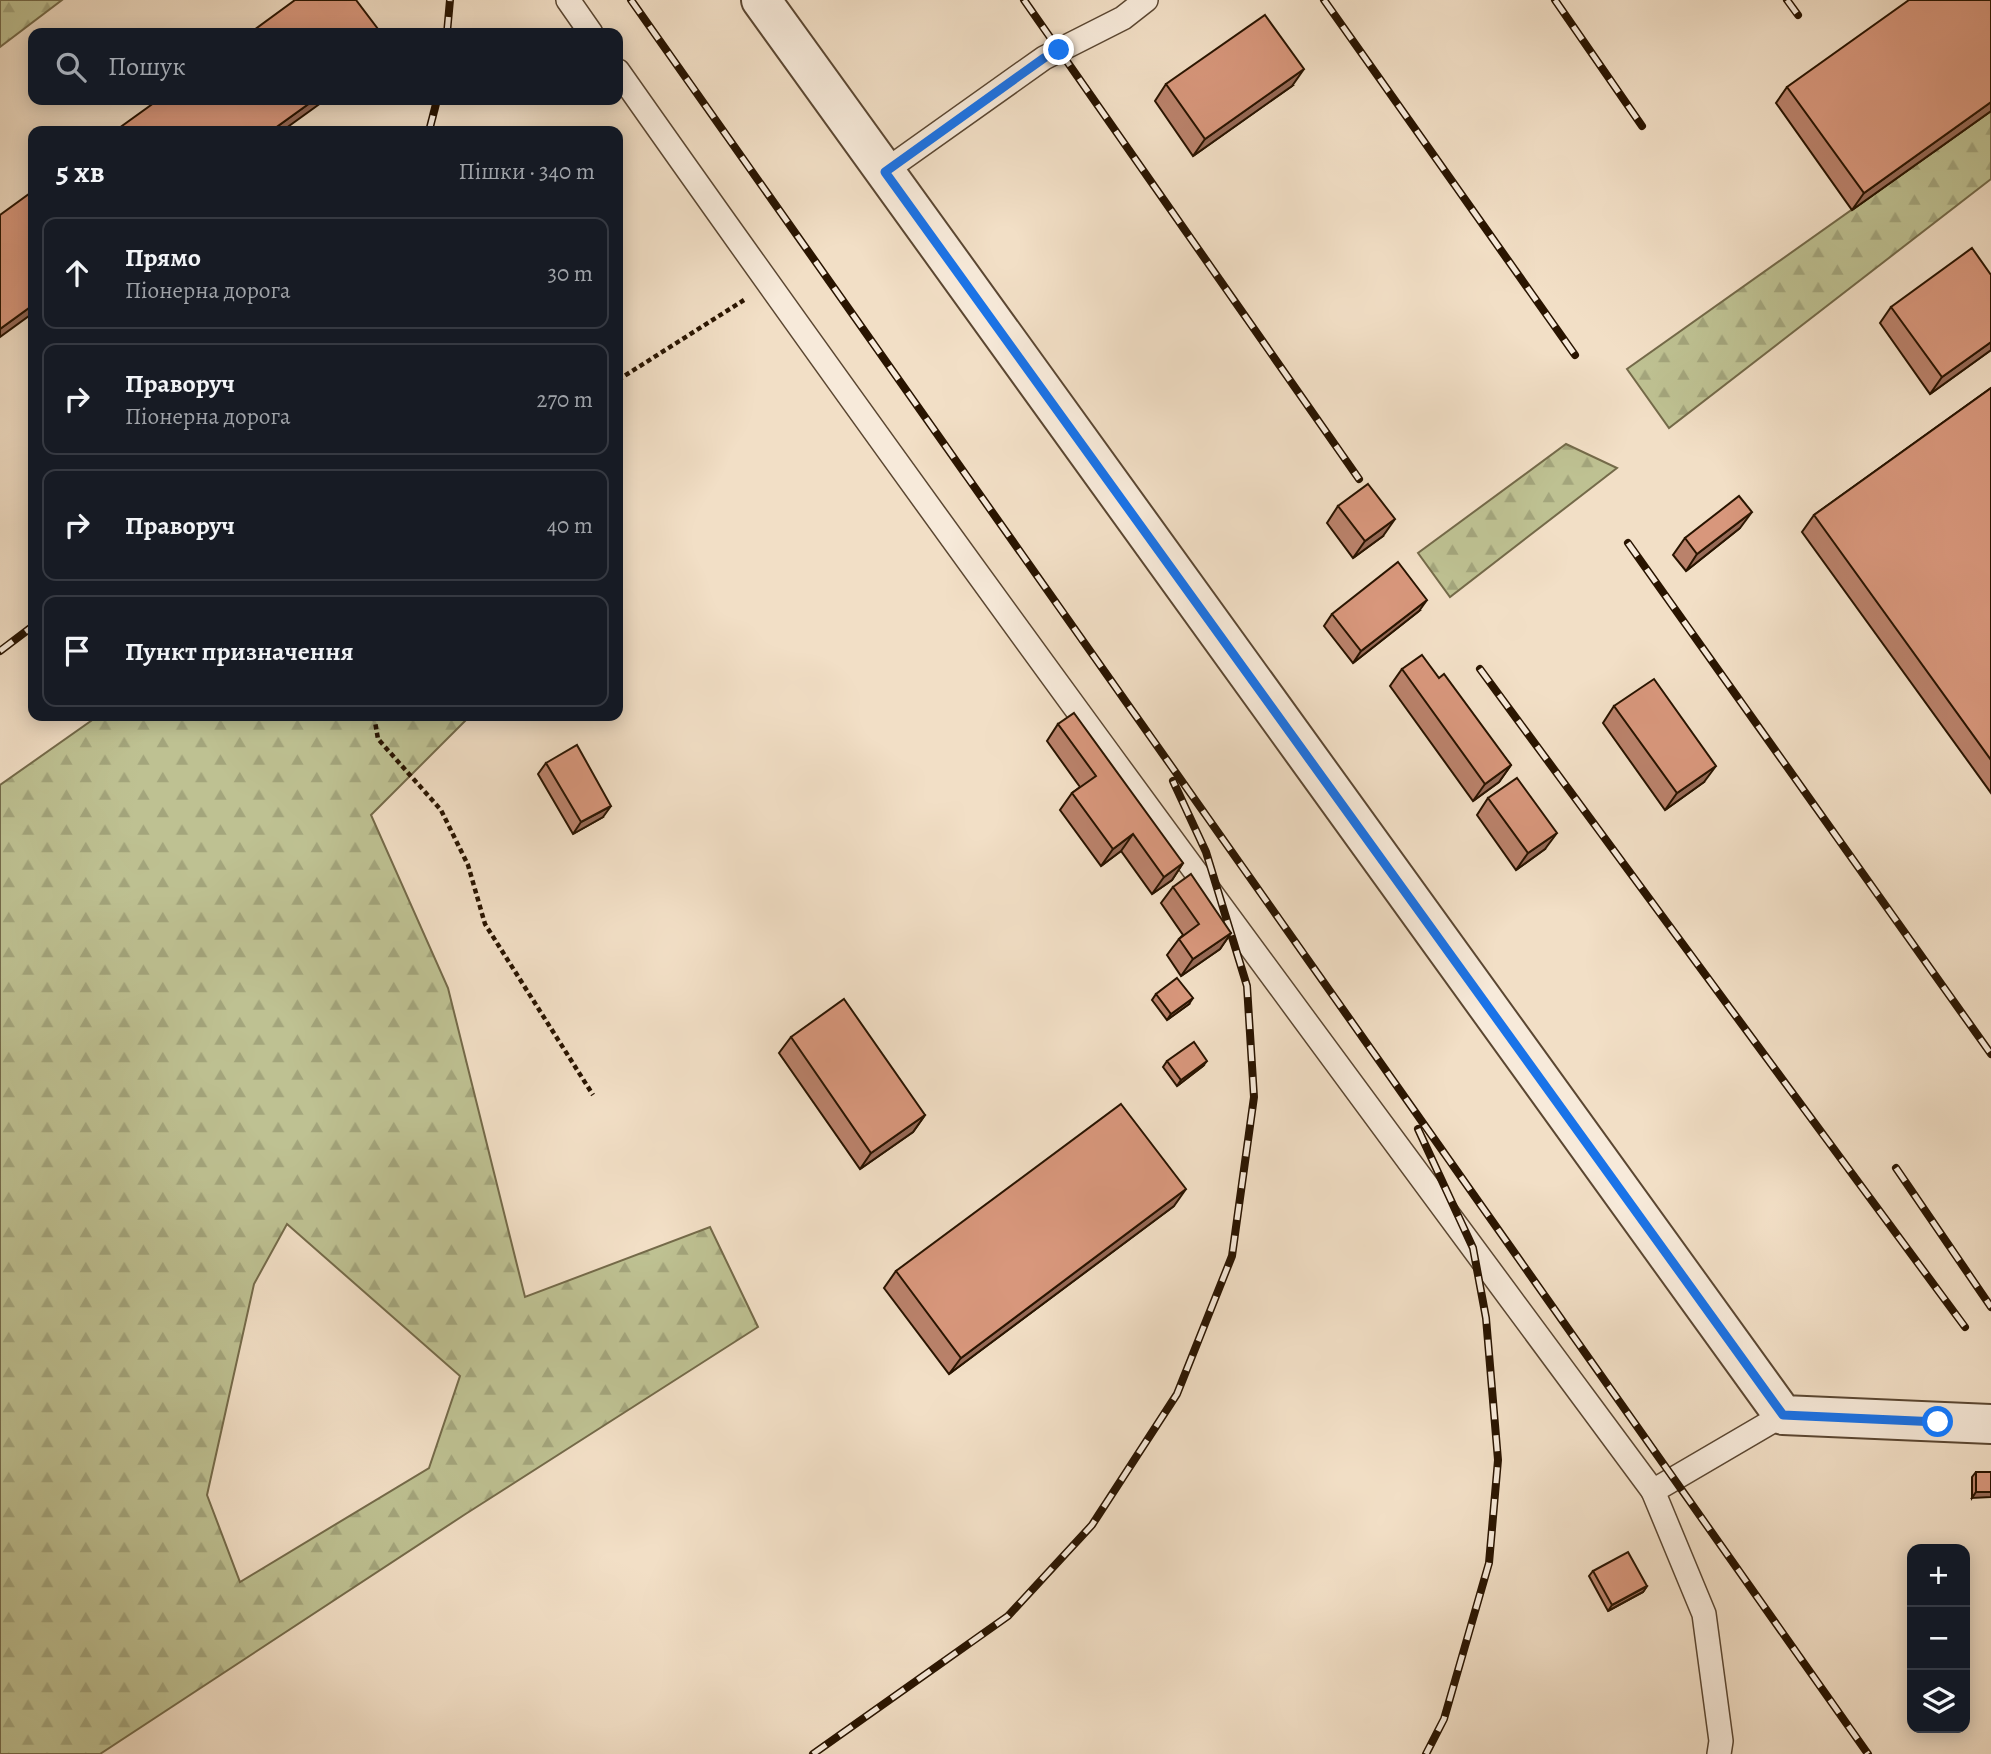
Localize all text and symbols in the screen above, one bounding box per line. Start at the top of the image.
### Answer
search box [28,28,623,105]
route end [1043,34,1074,65]
icon: search [52,48,90,86]
text: Пошук [108,49,186,84]
text: 5 хв [56,152,105,192]
text: Пішки · 340 m [459,156,595,187]
text: Прямо [125,240,201,275]
icon: ahead [58,254,96,292]
text: 30 m [547,258,593,289]
text: Піонерна дорога [125,275,291,306]
text: Праворуч [125,366,235,401]
icon: right [58,380,96,418]
text: 270 m [536,384,593,415]
text: Піонерна дорога [125,401,291,432]
icon: right [58,506,96,544]
text: Праворуч [125,508,235,543]
text: 40 m [547,510,593,541]
icon: arrive [58,632,96,670]
text: Пункт призначення [125,634,354,669]
route start [1922,1406,1953,1437]
map controls [1907,1544,1970,1733]
button: + [1907,1544,1970,1607]
button: − [1907,1607,1970,1670]
button: layers [1907,1670,1970,1733]

